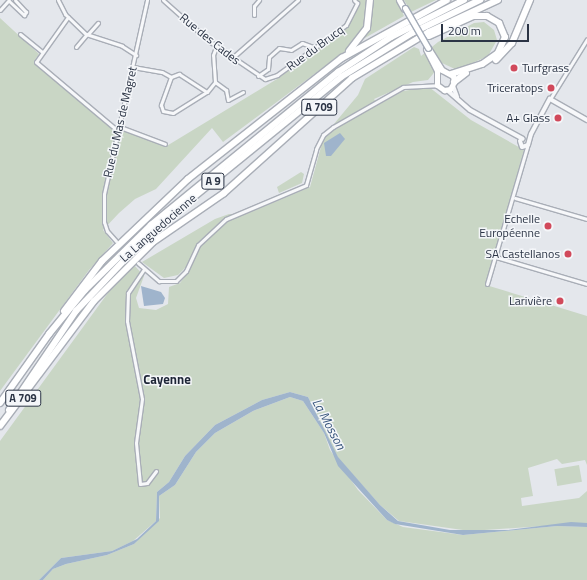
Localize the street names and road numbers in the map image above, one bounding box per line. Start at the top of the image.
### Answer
street label: Rue des Cades [177,10,243,68]
street label: Rue du Brucq [284,22,346,74]
street label: Rue du Mas de Magret [100,65,140,179]
road number: A 709 [301,98,337,116]
road number: A 9 [201,172,225,190]
street label: La Languedocienne [117,191,199,265]
road number: A 709 [5,389,41,407]

